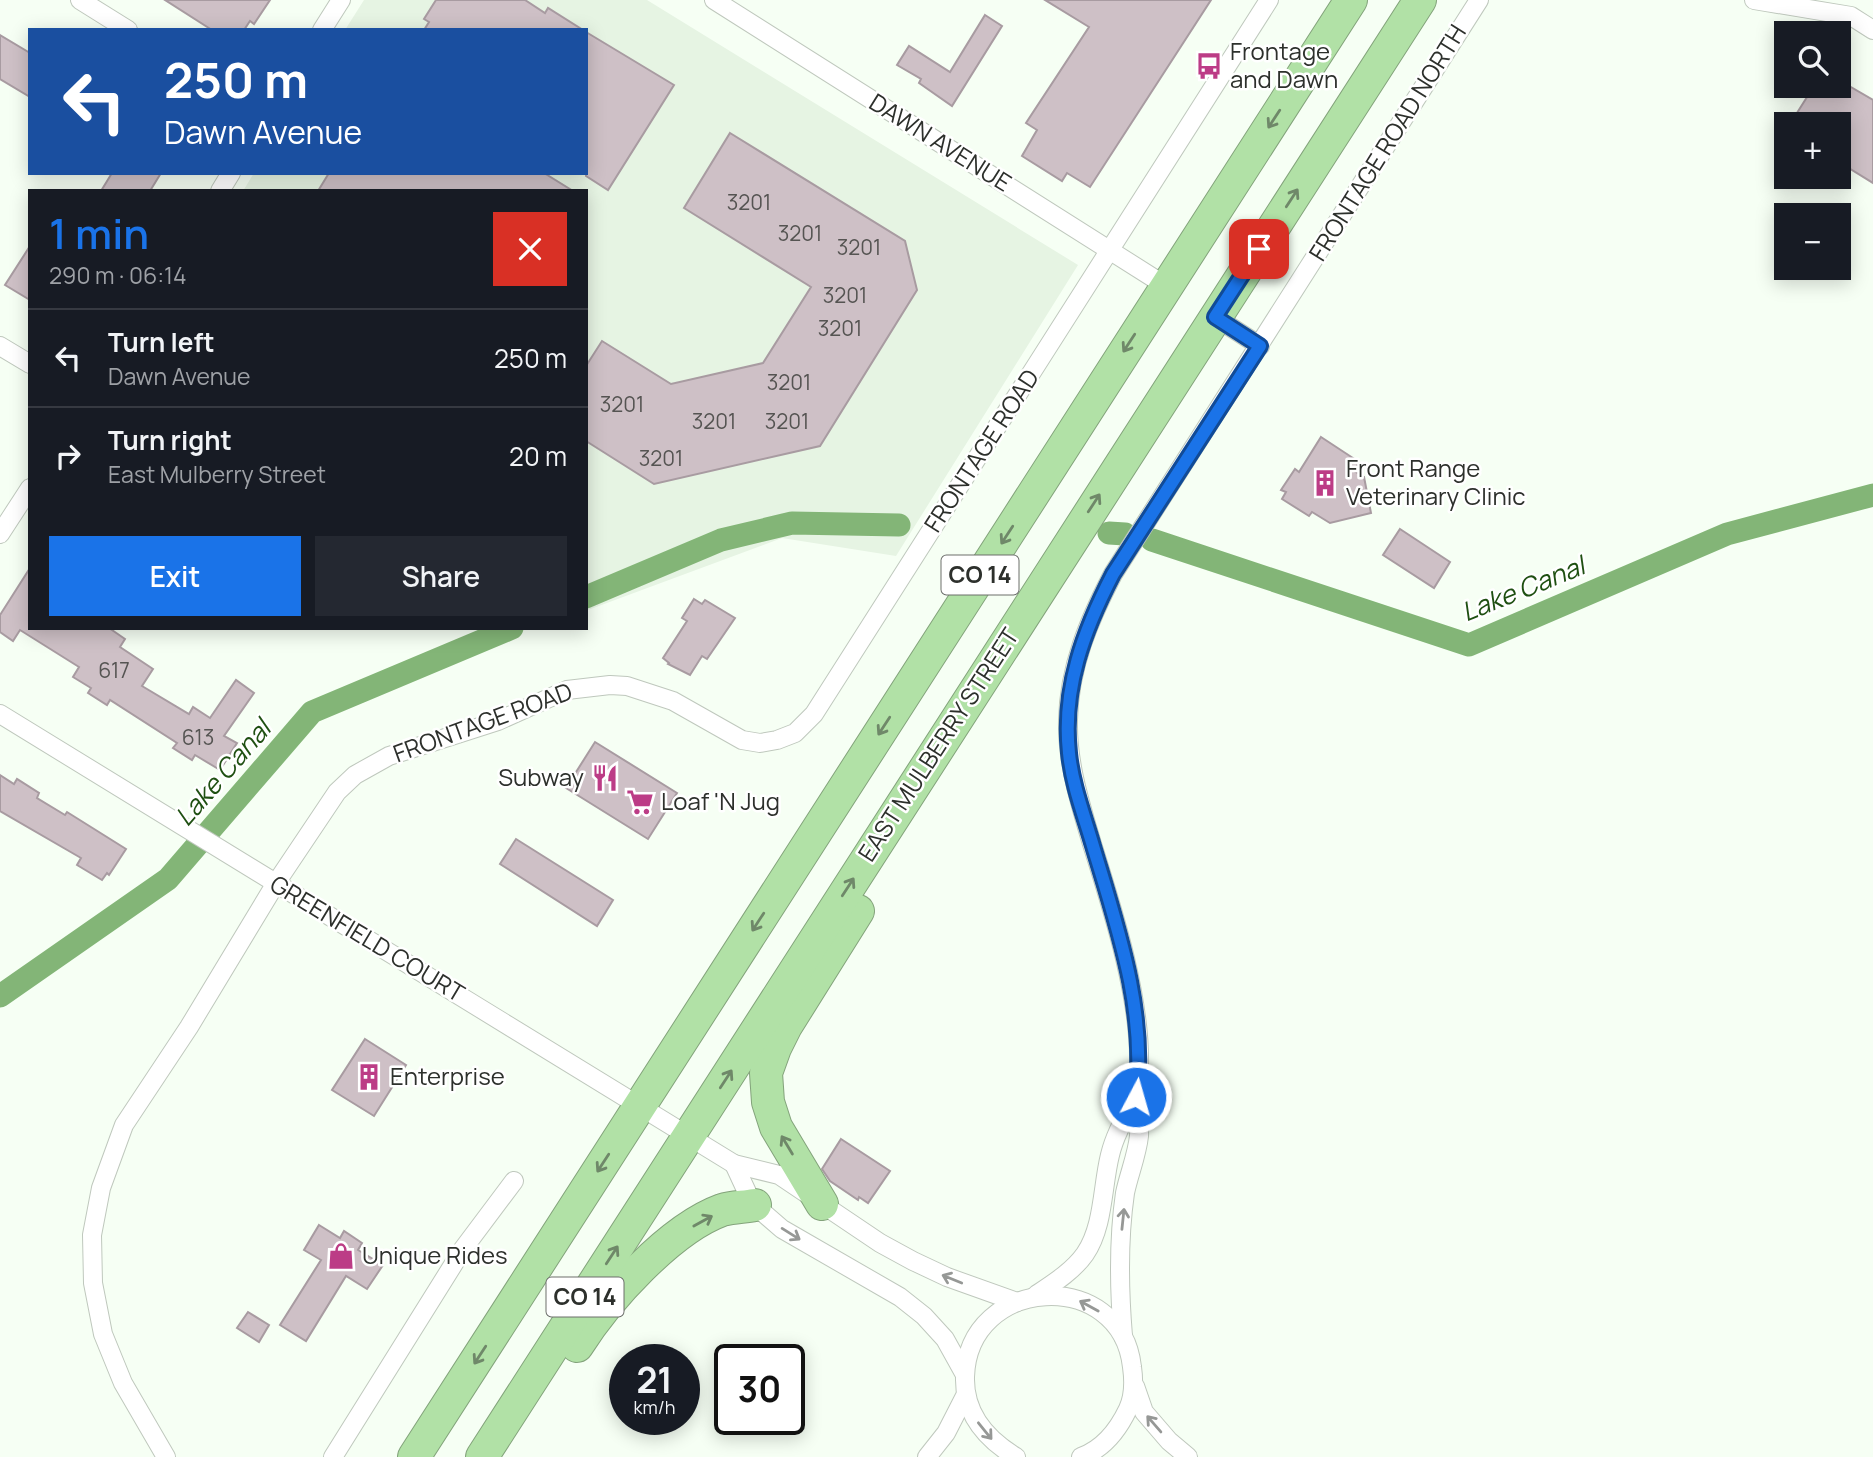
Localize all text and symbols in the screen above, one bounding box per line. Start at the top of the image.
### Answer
street label: FRONTAGE ROAD NORTH [1300,18,1473,267]
map controls [1774,21,1851,280]
button: search [1774,21,1851,98]
place label: Frontage and Dawn [1230,34,1338,95]
text: 250 m [164,46,308,113]
bus stop icon: Frontage and Dawn [1194,51,1224,81]
icon: left [49,56,140,147]
street label: DAWN AVENUE [864,85,1018,199]
one-way arrow [1267,109,1281,128]
text: Dawn Avenue [164,110,362,154]
button: + [1774,112,1851,189]
house number: 3201 [727,188,771,216]
one-way arrow [1285,188,1299,208]
button: − [1774,203,1851,280]
text: 1 min [49,204,149,262]
button: close [493,212,567,286]
house number: 3201 [778,219,822,247]
pin [1229,219,1289,279]
icon: arrive [1240,230,1278,268]
house number: 3201 [837,233,881,261]
text: 290 m · 06:14 [49,259,187,291]
house number: 3201 [823,281,867,309]
house number: 3201 [818,314,862,342]
text: Turn left [108,324,215,360]
one-way arrow [1122,333,1136,353]
icon: left [49,339,87,377]
text: 250 m [494,340,567,376]
text: Dawn Avenue [108,360,250,392]
street label: FRONTAGE ROAD [916,362,1046,538]
house number: 3201 [767,368,811,396]
house number: 3201 [600,390,644,418]
house number: 3201 [692,407,736,435]
house number: 3201 [765,407,809,435]
text: Turn right [108,422,232,458]
icon: right [49,437,87,475]
text: 20 m [509,438,567,474]
house number: 3201 [639,444,683,472]
place label: Front Range Veterinary Clinic [1346,451,1526,512]
text: East Mulberry Street [108,458,326,490]
building icon: Front Range Veterinary Clinic [1310,468,1340,498]
one-way arrow [1087,494,1102,513]
one-way arrow [999,525,1014,544]
button: Exit [49,536,301,616]
button: Share [315,536,567,616]
water label: Lake Canal [1456,546,1592,629]
road number: CO 14 [942,555,1018,594]
street label: EAST MULBERRY STREET [850,620,1026,867]
house number: 617 [98,656,130,684]
street label: FRONTAGE ROAD [388,674,577,769]
water label: Lake Canal [166,709,280,833]
one-way arrow [876,716,890,736]
house number: 613 [182,723,214,751]
place label: Subway [498,760,584,793]
restaurant icon: Subway [590,763,620,793]
place label: Loaf 'N Jug [661,784,780,817]
supermarket icon: Loaf 'N Jug [625,787,655,817]
street label: GREENFIELD COURT [264,867,472,1009]
one-way arrow [841,878,856,897]
one-way arrow [750,912,764,932]
place label: Enterprise [390,1059,505,1092]
position arrow [1099,1060,1173,1134]
building icon: Enterprise [354,1062,384,1092]
one-way arrow [719,1069,733,1089]
one-way arrow [779,1136,793,1156]
one-way arrow [596,1153,610,1173]
one-way arrow [1116,1208,1129,1231]
one-way arrow [692,1214,713,1227]
one-way arrow [780,1228,800,1242]
place label: Unique Rides [362,1238,508,1271]
shop icon: Unique Rides [326,1241,356,1271]
one-way arrow [605,1246,619,1266]
one-way arrow [942,1271,964,1284]
road number: CO 14 [546,1278,624,1316]
one-way arrow [1079,1299,1100,1312]
one-way arrow [473,1344,487,1364]
speed limit sign: 30 [714,1344,805,1435]
text: 21 [636,1356,673,1404]
text: km/h [634,1395,675,1419]
one-way arrow [1146,1415,1162,1433]
one-way arrow [976,1422,992,1440]

